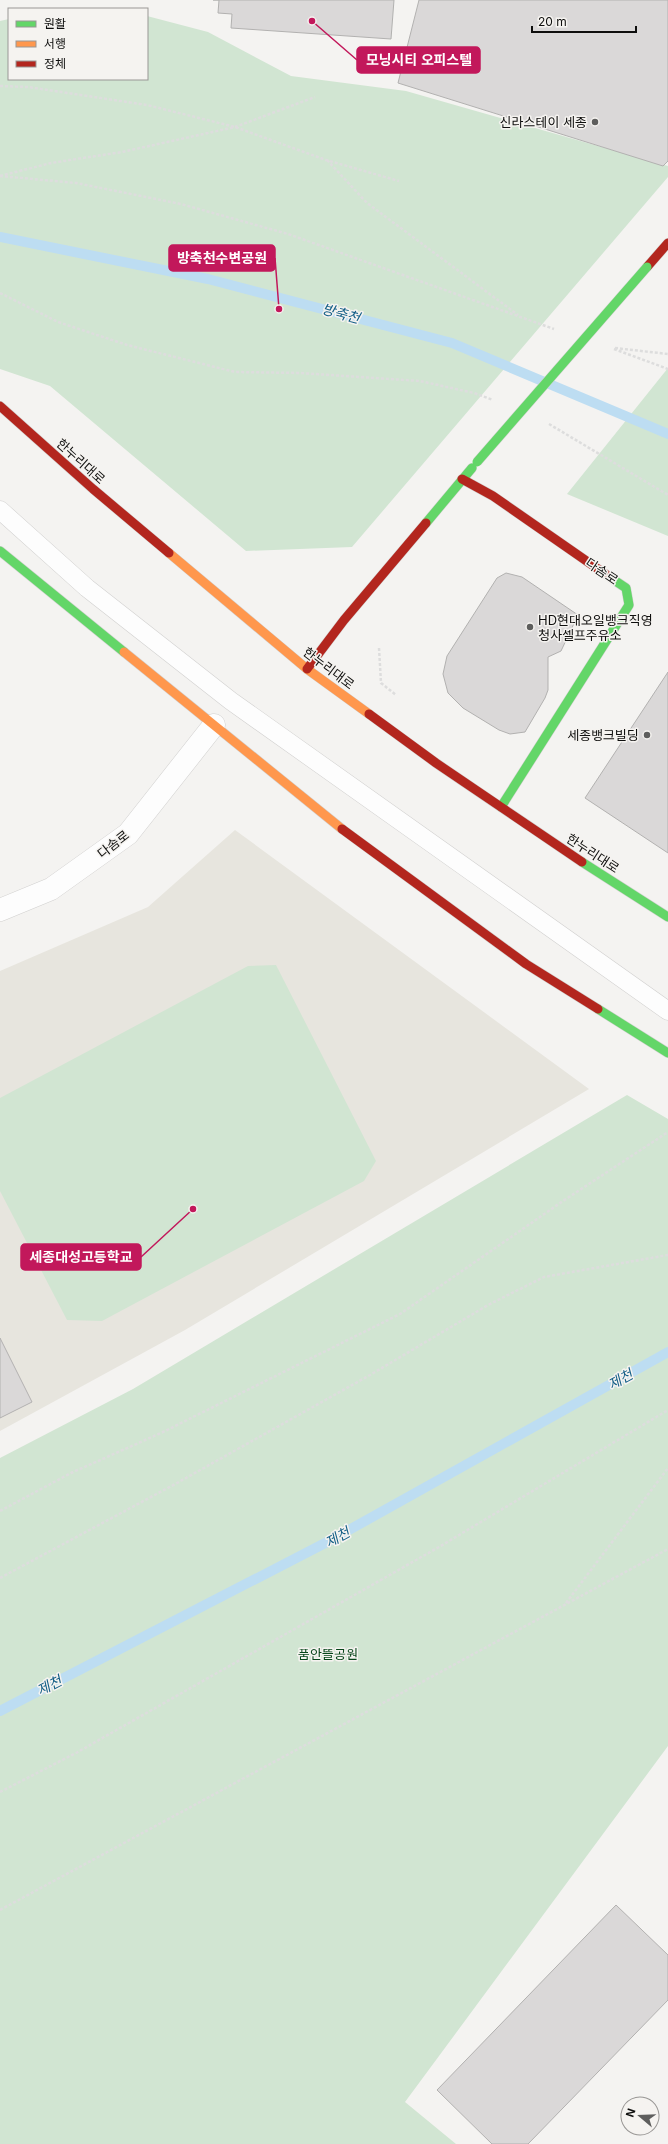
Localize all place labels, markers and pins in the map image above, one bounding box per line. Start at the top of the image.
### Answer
callout: 모닝시티 오피스텔 [357,47,480,73]
place label: 신라스테이 세종 [500,114,587,130]
marker: 신라스테이 세종 [590,117,600,127]
callout: 방축천수변공원 [169,245,275,271]
place label: HD현대오일뱅크직영 청사셀프주유소 [538,612,653,643]
marker: HD현대오일뱅크직영 청사셀프주유소 [525,622,535,632]
place label: 세종뱅크빌딩 [567,727,639,743]
marker: 세종뱅크빌딩 [642,730,652,740]
callout: 세종대성고등학교 [21,1244,141,1270]

